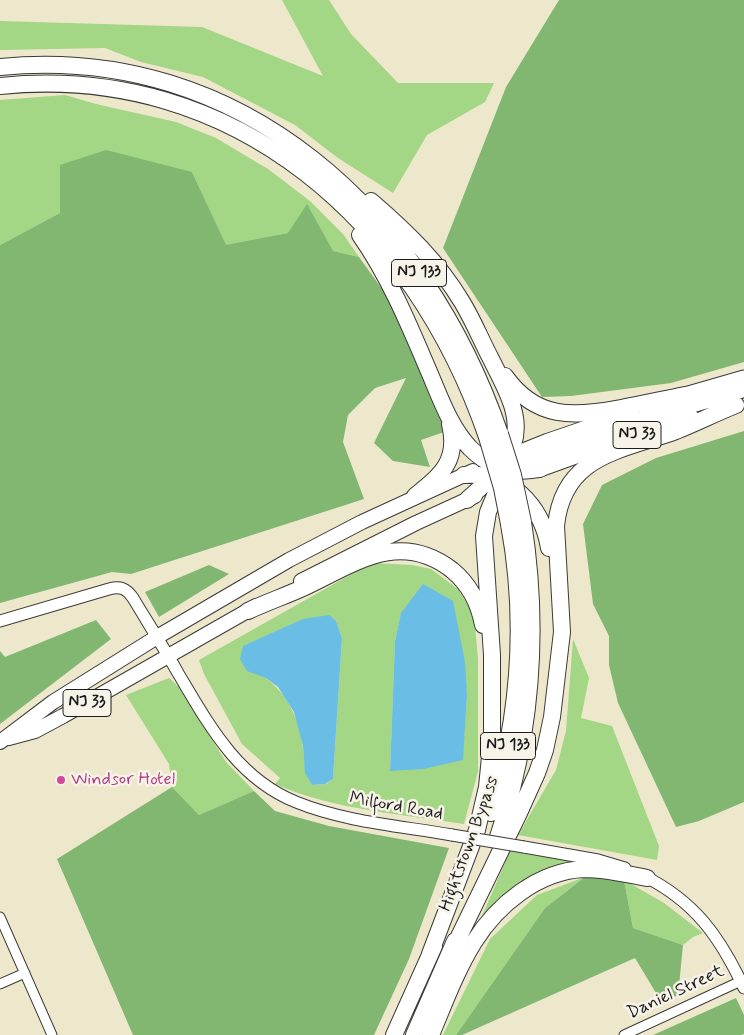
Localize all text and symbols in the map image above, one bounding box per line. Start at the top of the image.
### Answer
road number: NJ 133 [392,260,446,286]
road number: NJ 33 [613,422,661,448]
road number: NJ 33 [63,690,111,716]
road number: NJ 133 [480,732,536,759]
place label: Windsor Hotel [71,769,175,791]
street label: Hightstown Bypass [435,773,505,915]
marker: Windsor Hotel [55,774,67,786]
street label: Milford Road [347,788,445,826]
street label: Daniel Street [624,961,728,1025]

